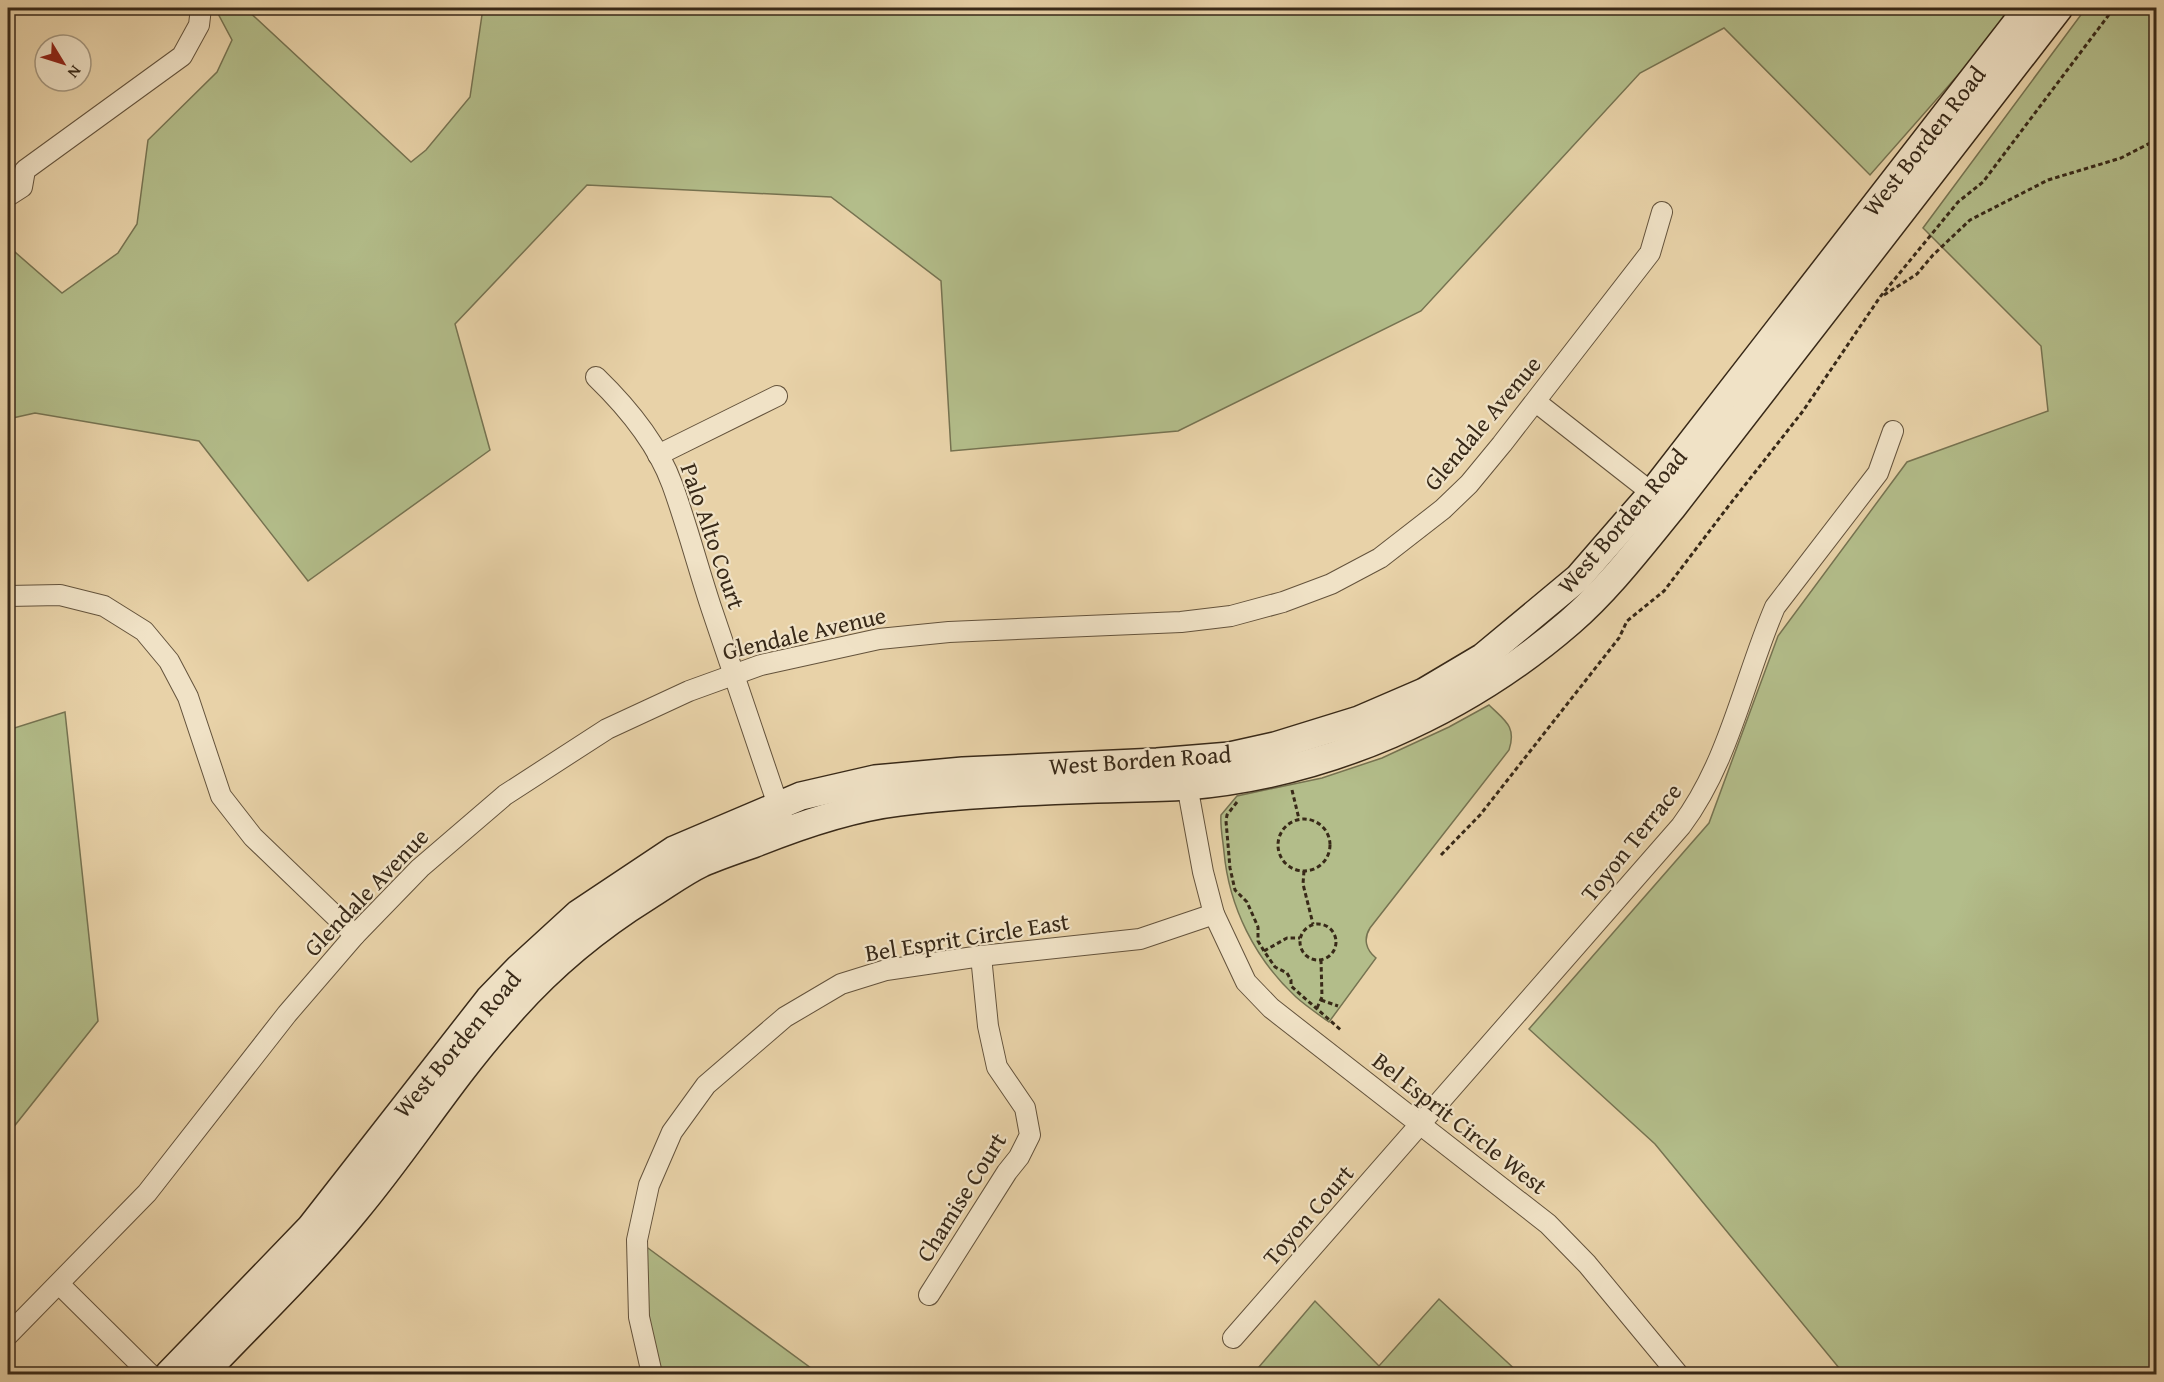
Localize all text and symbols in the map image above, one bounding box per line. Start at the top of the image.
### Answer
north arrow [33,33,93,93]
street label: West Borden Road [1854,58,1994,224]
text: N [62,61,88,84]
street label: Glendale Avenue [1415,348,1549,498]
street label: West Borden Road [1549,440,1695,601]
street label: Palo Alto Court [672,458,755,614]
street label: Glendale Avenue [719,597,889,669]
street label: West Borden Road [1048,736,1232,784]
street label: Toyon Terrace [1572,775,1690,909]
street label: Glendale Avenue [295,820,437,964]
street label: Bel Esprit Circle East [862,904,1072,970]
street label: West Borden Road [385,963,529,1125]
street label: Bel Esprit Circle West [1365,1043,1555,1203]
street label: Chamise Court [907,1125,1015,1269]
street label: Toyon Court [1254,1156,1362,1273]

